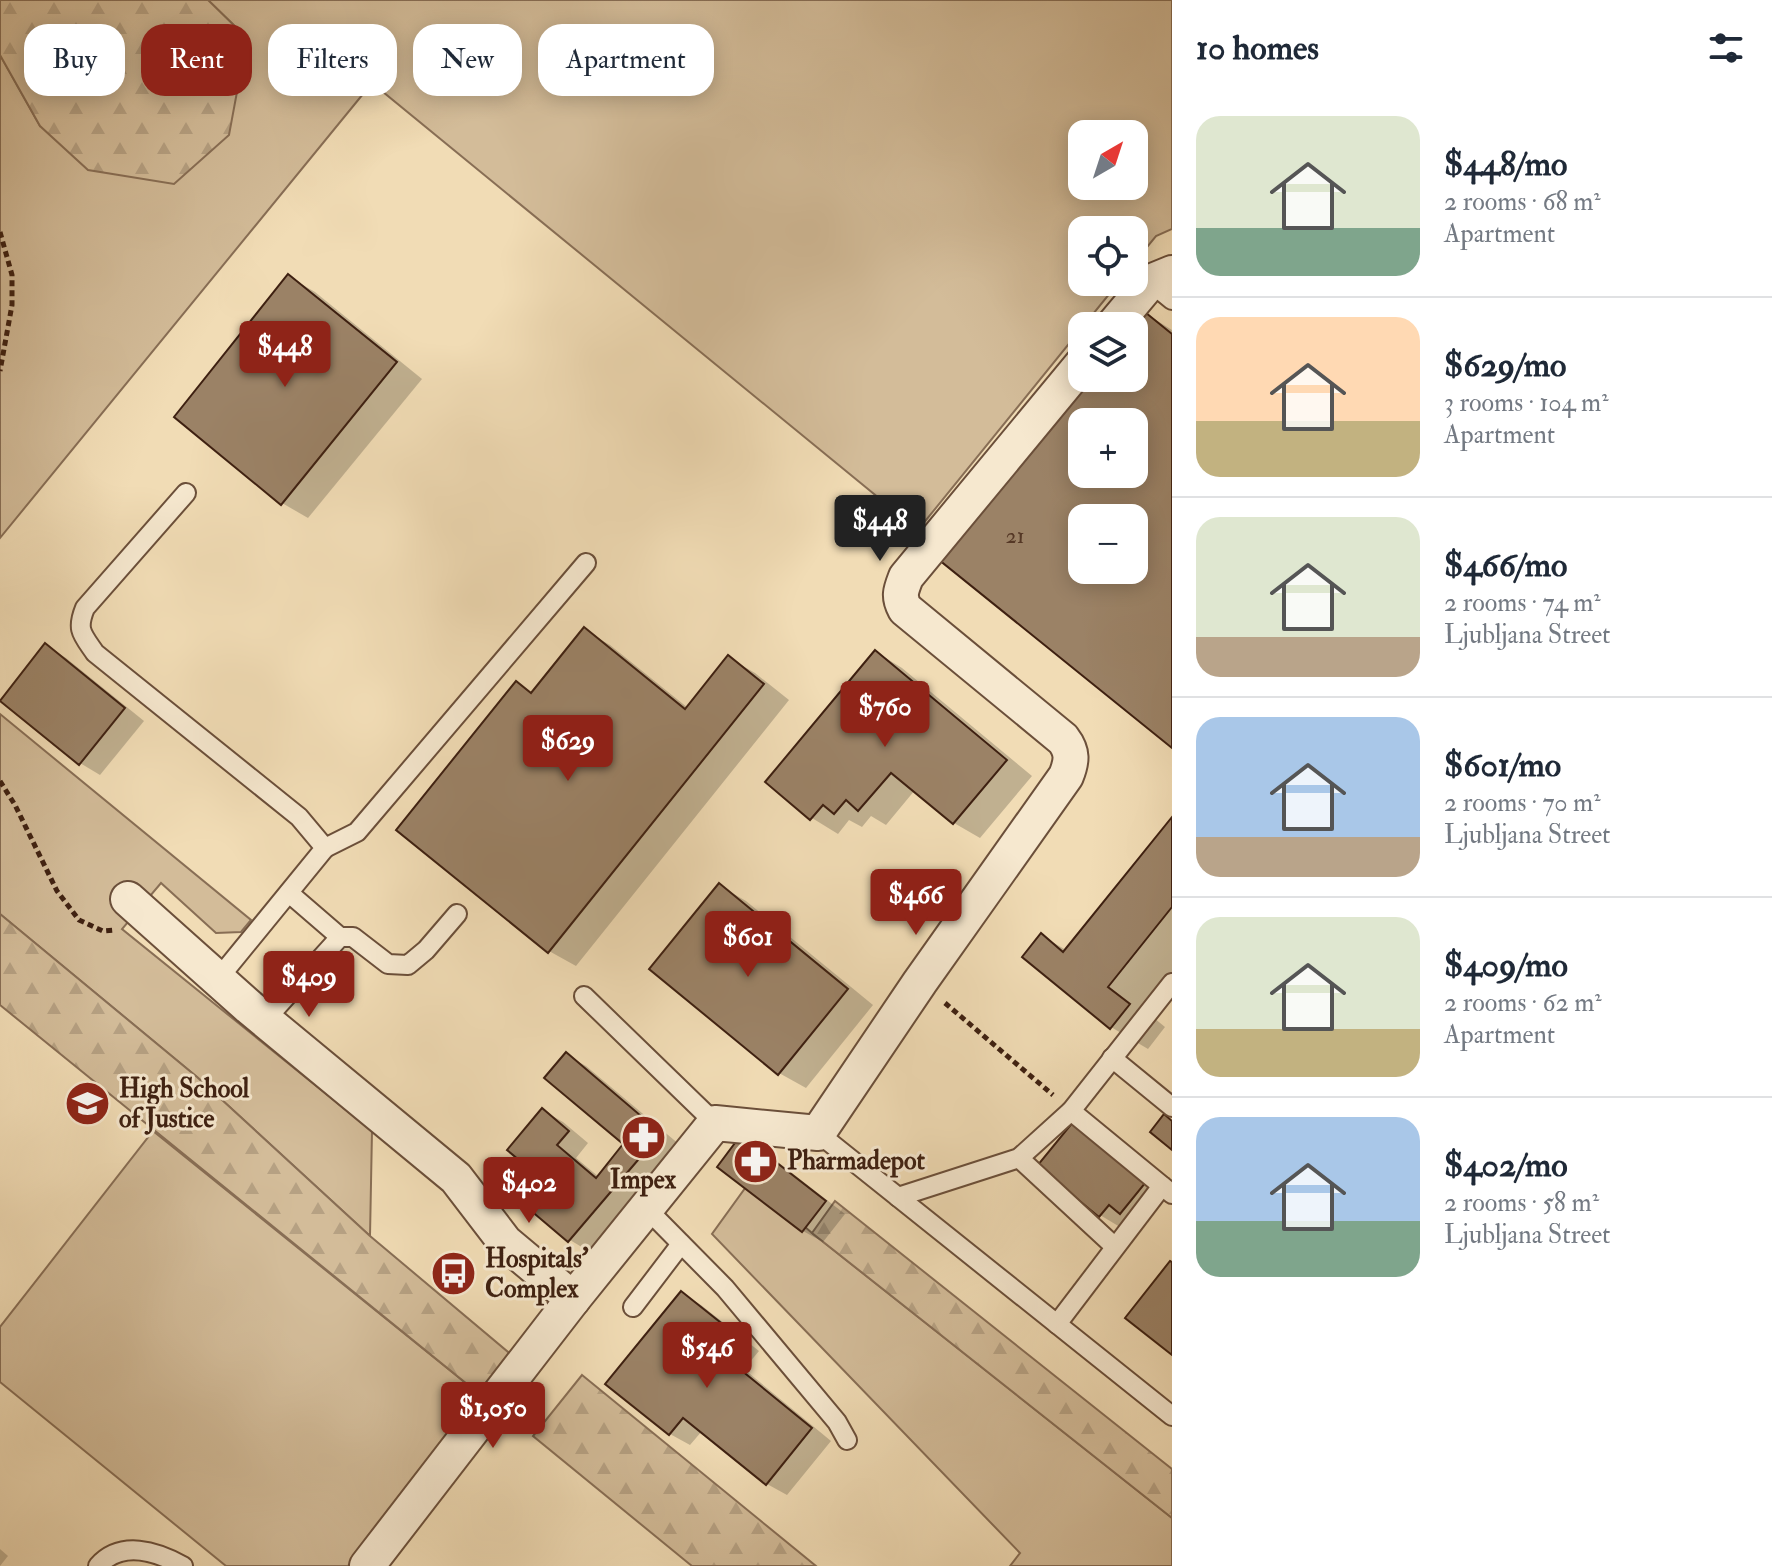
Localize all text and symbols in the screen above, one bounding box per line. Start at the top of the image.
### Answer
chip: Buy [24,24,125,96]
chip: Rent [141,24,252,96]
chip: Filters [268,24,397,96]
chip: New [413,24,522,96]
chip: Apartment [538,24,714,96]
icon: filters [1704,26,1748,70]
text: 10 homes [1196,27,1319,70]
north arrow [1068,120,1148,200]
map controls [1068,120,1148,584]
text: $448/mo [1444,143,1567,186]
icon: home [1260,148,1356,244]
text: 2 rooms · 68 m² [1444,186,1601,218]
button: locate [1068,216,1148,296]
text: Apartment [1444,218,1555,250]
button: layers [1068,312,1148,392]
pin: $448 [238,321,332,389]
text: $448 [258,331,312,363]
text: $629/mo [1444,344,1567,387]
icon: home [1260,349,1356,445]
text: 3 rooms · 104 m² [1444,387,1609,419]
button: + [1068,408,1148,488]
text: Apartment [1444,419,1555,451]
pin: $448 [833,495,927,563]
button: − [1068,504,1148,584]
text: $448 [853,505,907,537]
house number: 21 [1005,522,1025,550]
text: $466/mo [1444,544,1567,587]
icon: home [1260,549,1356,645]
text: 2 rooms · 74 m² [1444,587,1601,619]
text: Ljubljana Street [1444,619,1610,651]
pin: $760 [838,681,932,749]
text: $760 [858,691,912,723]
pin: $629 [521,715,615,783]
text: $629 [541,725,595,757]
text: $601/mo [1444,744,1561,787]
icon: home [1260,749,1356,845]
text: 2 rooms · 70 m² [1444,787,1601,819]
text: Ljubljana Street [1444,819,1610,851]
pin: $466 [869,869,963,937]
text: $466 [889,879,943,911]
pin: $601 [701,911,795,979]
text: $601 [723,921,773,953]
text: $409/mo [1444,944,1568,987]
icon: home [1260,949,1356,1045]
pin: $409 [262,951,356,1019]
text: $409 [281,961,337,993]
text: 2 rooms · 62 m² [1444,987,1602,1019]
text: Apartment [1444,1019,1555,1051]
place label: High School of Justice [119,1073,250,1135]
school or university icon: High School of Justice [64,1080,112,1128]
pharmacy icon: Impex [619,1113,667,1161]
pharmacy icon: Pharmadepot [732,1137,780,1185]
text: $402/mo [1444,1144,1568,1187]
place label: Pharmadepot [787,1145,925,1178]
icon: home [1260,1149,1356,1245]
pin: $402 [482,1157,576,1225]
place label: Impex [610,1164,677,1197]
text: $402 [501,1167,557,1199]
text: 2 rooms · 58 m² [1444,1187,1599,1219]
text: Ljubljana Street [1444,1219,1610,1251]
place label: Hospitals' Complex [485,1243,589,1306]
bus stop icon: Hospitals' Complex [430,1250,478,1298]
pin: $546 [660,1322,754,1390]
text: $546 [681,1332,733,1364]
pin: $1,050 [428,1382,558,1450]
text: $1,050 [459,1392,527,1424]

